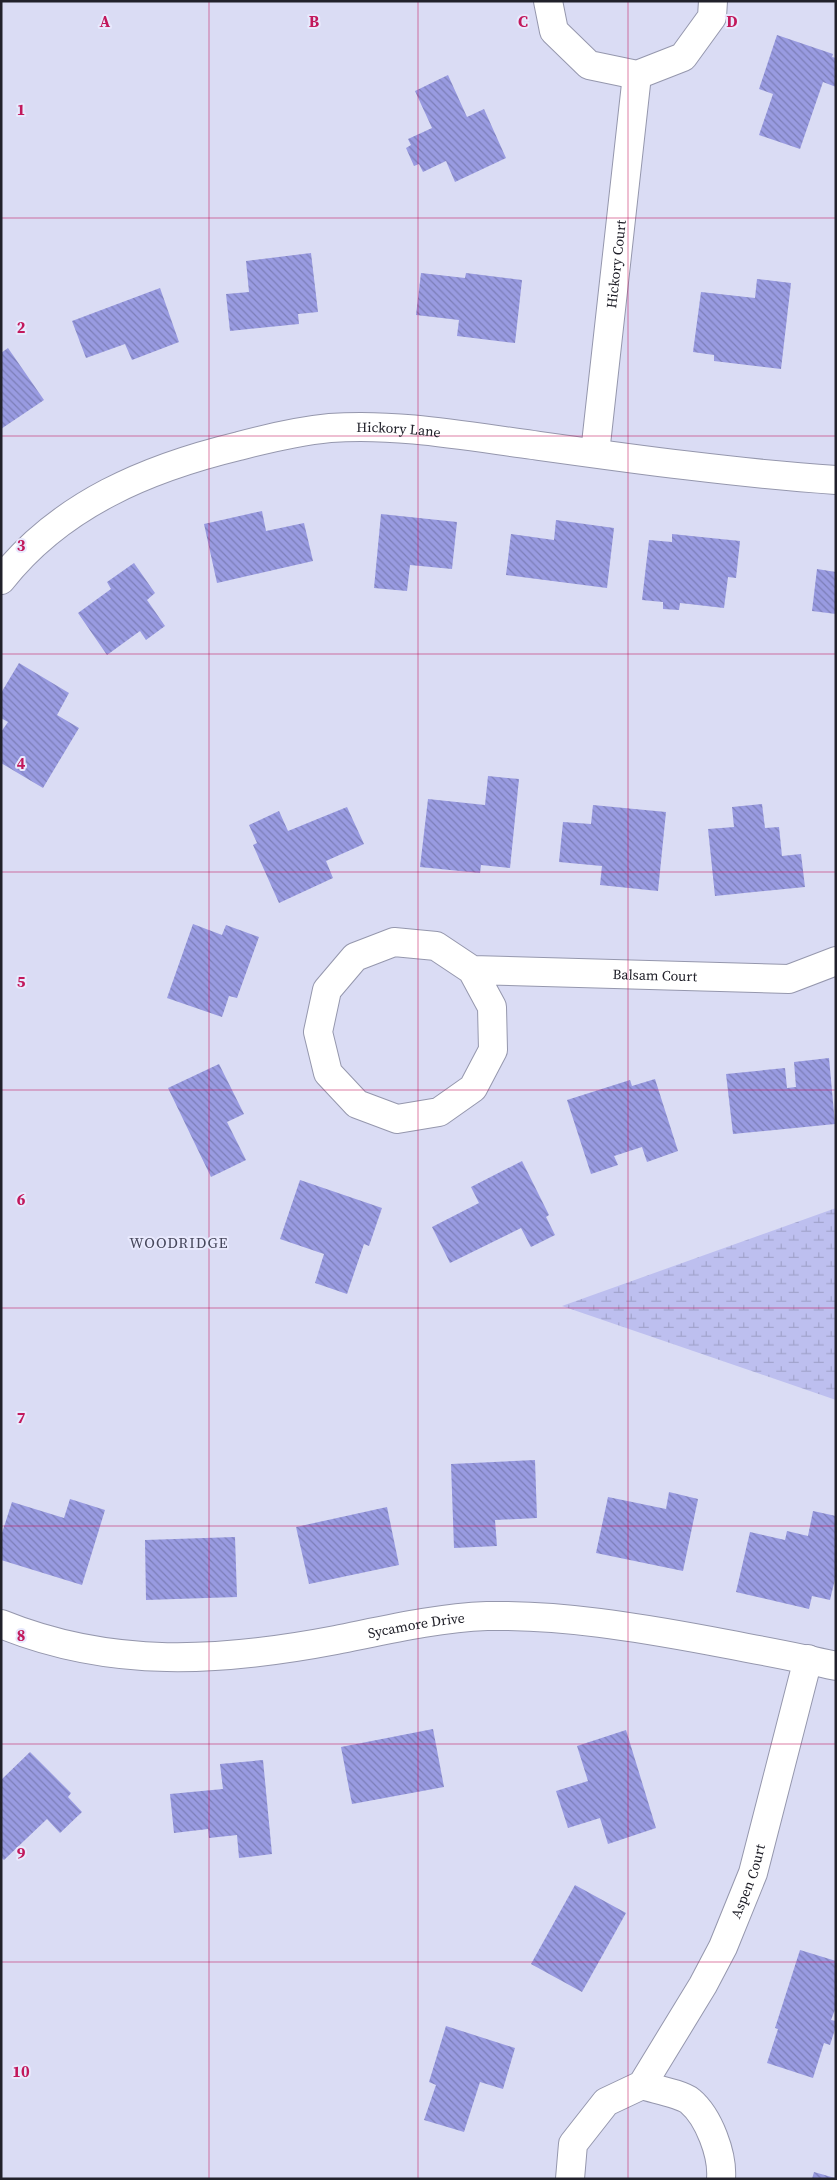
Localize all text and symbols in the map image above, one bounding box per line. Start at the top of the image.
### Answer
text: A [100,10,111,32]
text: B [309,10,320,32]
text: C [518,10,528,32]
text: D [726,10,738,32]
text: 1 [17,98,25,120]
street label: Hickory Court [601,218,631,309]
text: 2 [17,316,26,338]
street label: Hickory Lane [356,417,442,442]
text: 3 [17,534,26,556]
text: 4 [17,752,26,774]
street label: Balsam Court [612,964,698,986]
text: 5 [17,970,26,992]
text: 6 [17,1188,26,1210]
district label: WOODRIDGE [129,1232,229,1253]
text: 7 [17,1406,26,1428]
street label: Sycamore Drive [366,1608,466,1643]
text: 8 [17,1624,25,1646]
street label: Aspen Court [726,1841,770,1921]
text: 9 [17,1842,26,1864]
text: 10 [12,2060,30,2082]

